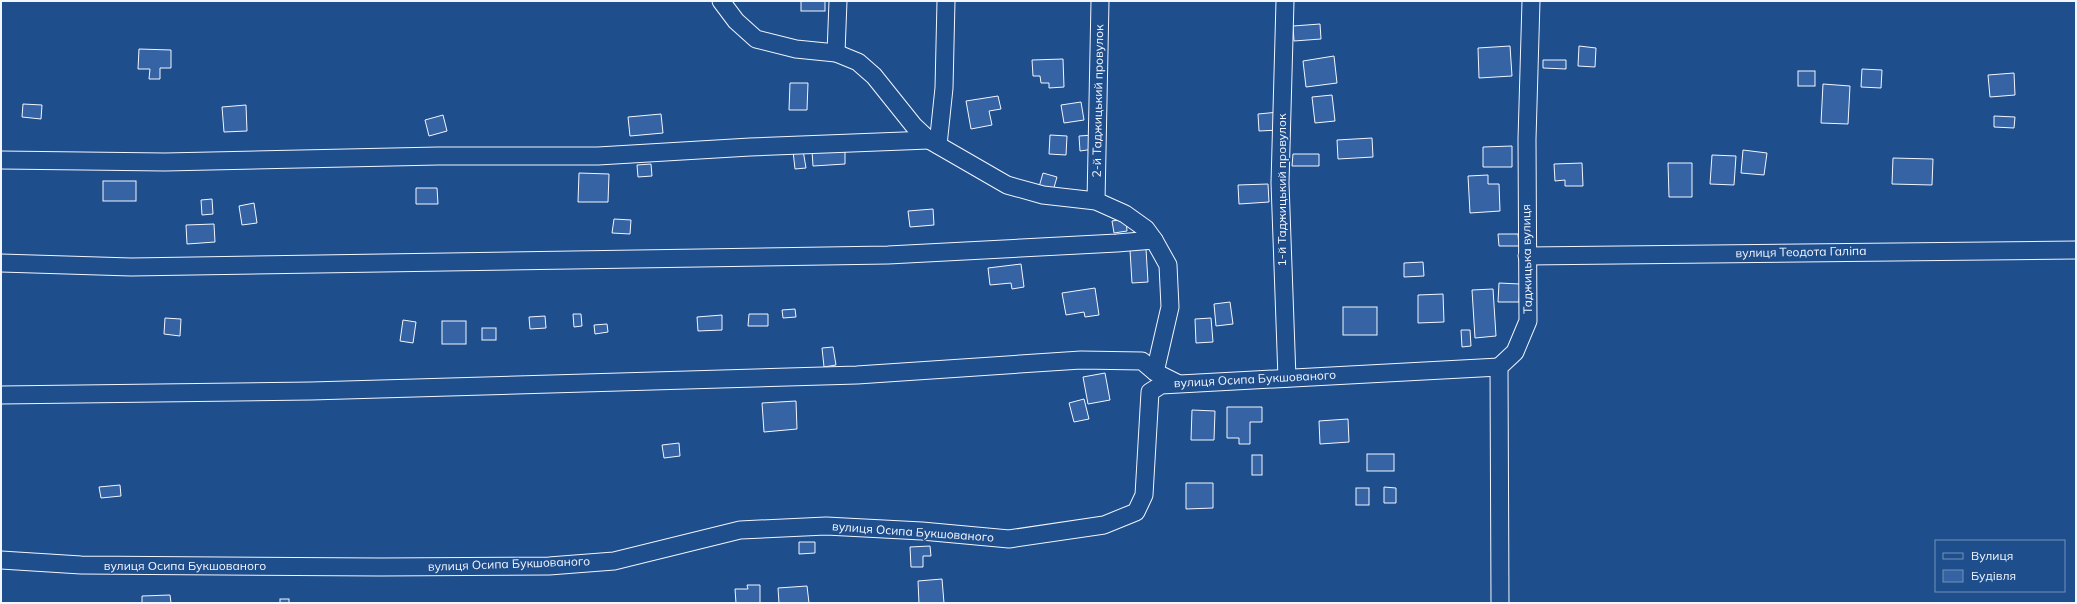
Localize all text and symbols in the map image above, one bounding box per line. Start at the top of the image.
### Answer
street label: 2-й Таджицький провулок [1089,24,1106,178]
street label: 1-й Таджицький провулок [1274,113,1289,266]
street label: Таджицька вулиця [1518,204,1535,314]
street label: вулиця Теодота Галіпа [1735,243,1867,260]
street label: вулиця Осипа Букшованого [1173,367,1337,390]
street label: вулиця Осипа Букшованого [831,518,995,545]
legend [1935,540,2065,592]
text: Вулиця [1971,548,2013,563]
street label: вулиця Осипа Букшованого [428,553,590,574]
street label: вулиця Осипа Букшованого [104,558,266,573]
text: Будівля [1971,568,2016,583]

